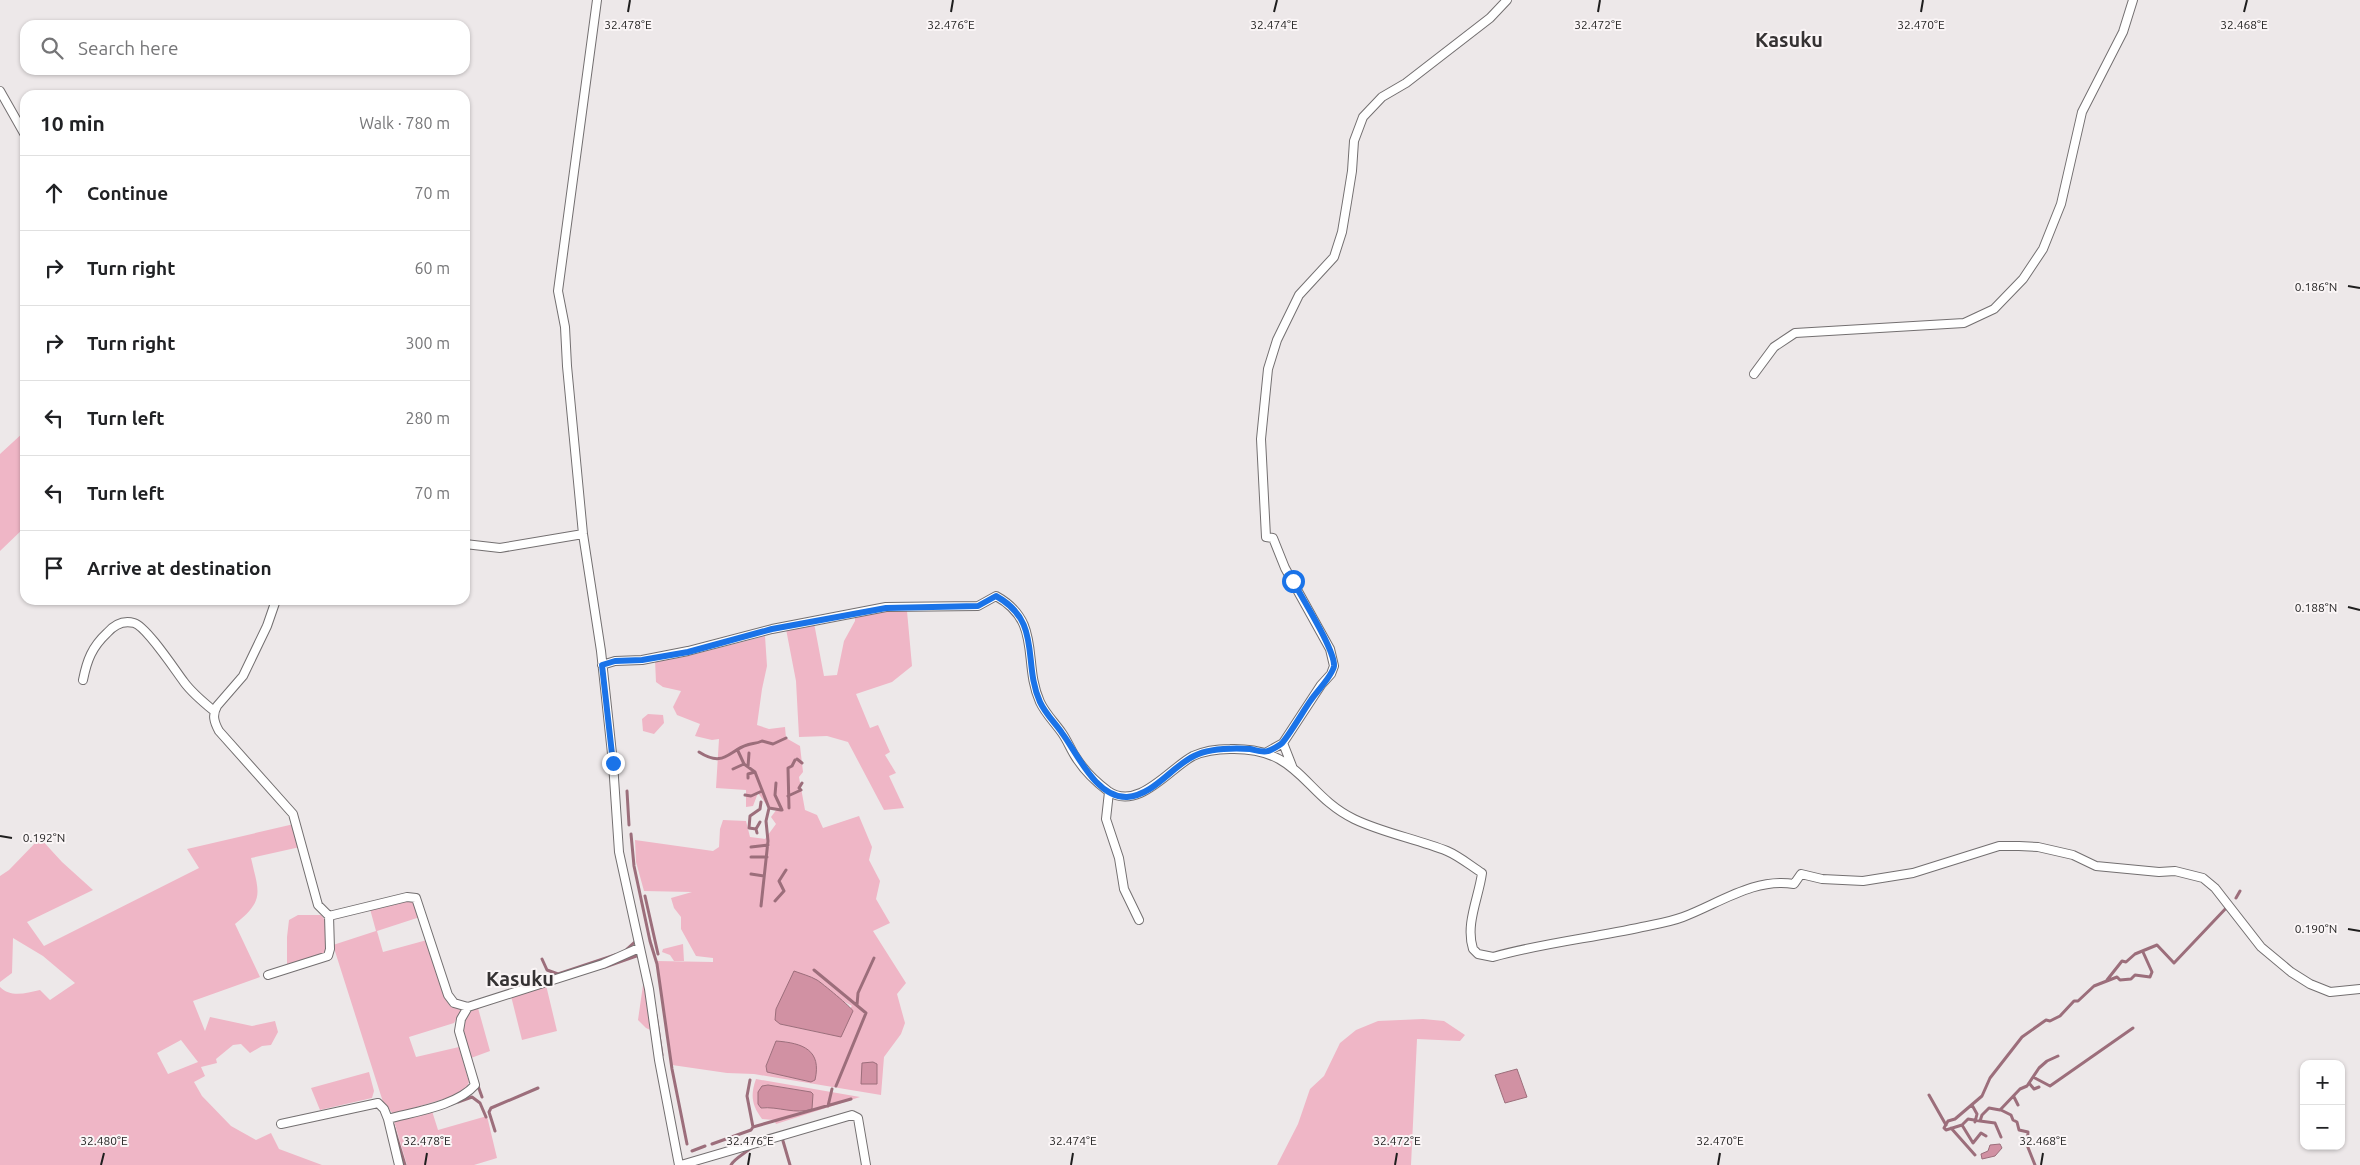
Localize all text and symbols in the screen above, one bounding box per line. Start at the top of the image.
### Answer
text: 32.478°E [604,18,652,31]
text: 32.476°E [927,18,975,31]
text: 32.474°E [1250,18,1298,31]
text: 32.472°E [1574,18,1622,31]
text: 32.470°E [1897,18,1945,31]
text: 32.468°E [2220,18,2268,31]
search box [20,20,470,75]
district label: Kasuku [1755,28,1823,51]
icon: search [38,34,66,62]
text: Search here [78,37,178,59]
text: 10 min [40,111,105,135]
text: Walk · 780 m [359,114,450,132]
icon: ahead [40,179,68,207]
text: Continue [87,182,168,204]
text: 70 m [414,184,450,202]
icon: right [40,254,68,282]
text: Turn right [87,257,175,279]
text: 60 m [414,259,450,277]
text: 0.186°N [2295,280,2337,293]
icon: right [40,329,68,357]
text: Turn right [87,332,175,354]
text: 300 m [405,334,450,352]
icon: left [40,404,68,432]
text: Turn left [87,407,165,429]
text: 280 m [405,409,450,427]
icon: left [40,479,68,507]
text: Turn left [87,482,165,504]
text: 70 m [414,484,450,502]
icon: arrive [40,554,68,582]
text: Arrive at destination [87,557,272,579]
route start [1282,570,1305,593]
text: 0.188°N [2295,601,2337,614]
route end [602,752,625,775]
text: 0.192°N [23,831,65,844]
text: 0.190°N [2295,922,2337,935]
district label: Kasuku [486,967,554,990]
map controls [2300,1060,2345,1150]
button: + [2300,1060,2345,1105]
button: − [2300,1105,2345,1150]
text: 32.480°E [80,1134,128,1147]
text: 32.478°E [403,1134,451,1147]
text: 32.476°E [726,1134,774,1147]
text: 32.474°E [1049,1134,1097,1147]
text: 32.472°E [1373,1134,1421,1147]
text: 32.470°E [1696,1134,1744,1147]
text: 32.468°E [2019,1134,2067,1147]

